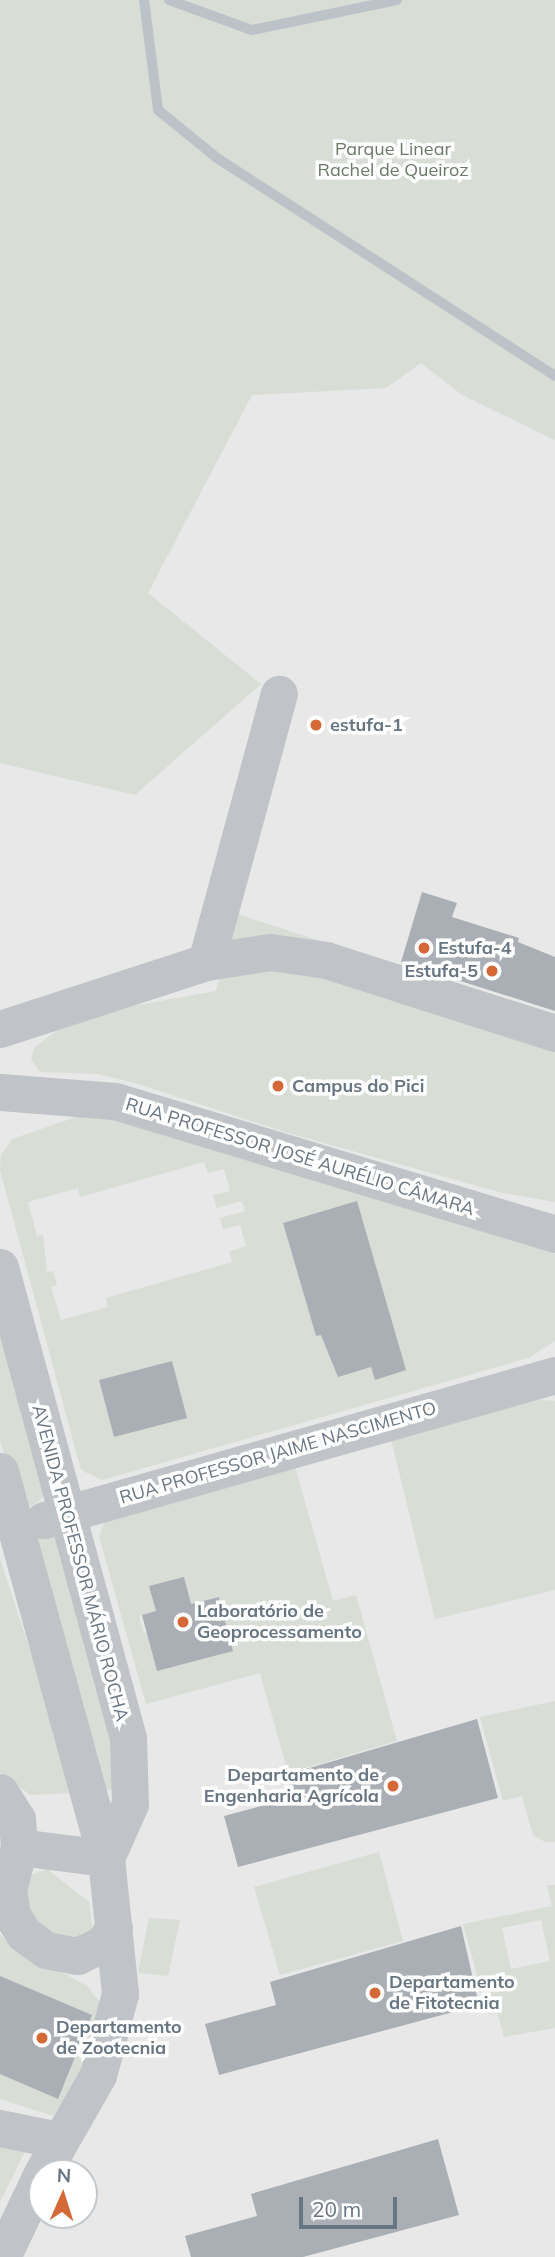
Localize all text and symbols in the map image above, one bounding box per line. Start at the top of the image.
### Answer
park label: Parque Linear Rachel de Queiroz [317,139,469,182]
place label: estufa-1 [330,714,403,736]
marker: estufa-1 [308,717,324,733]
place label: Estufa-4 [438,937,511,959]
marker: Estufa-4 [416,940,432,956]
place label: Estufa-5 [405,960,478,982]
marker: Estufa-5 [484,963,500,979]
place label: Campus do Pici [292,1075,424,1097]
marker: Campus do Pici [270,1078,286,1094]
street label: RUA PROFESSOR JOSÉ AURÉLIO CÂMARA [123,1094,477,1220]
street label: RUA PROFESSOR JAIME NASCIMENTO [117,1397,439,1509]
street label: AVENIDA PROFESSOR MÁRIO ROCHA [27,1402,133,1724]
place label: Laboratório de Geoprocessamento [197,1601,362,1644]
marker: Laboratório de Geoprocessamento [175,1614,191,1630]
place label: Departamento de Engenharia Agrícola [204,1765,379,1808]
marker: Departamento de Engenharia Agrícola [385,1778,401,1794]
place label: Departamento de Fitotecnia [389,1972,515,2014]
marker: Departamento de Fitotecnia [367,1985,383,2001]
place label: Departamento de Zootecnia [56,2017,182,2060]
marker: Departamento de Zootecnia [34,2030,50,2046]
north arrow [28,2159,98,2229]
text: N [56,2163,72,2187]
scale bar [303,2184,401,2228]
text: 20 m [312,2196,361,2222]

